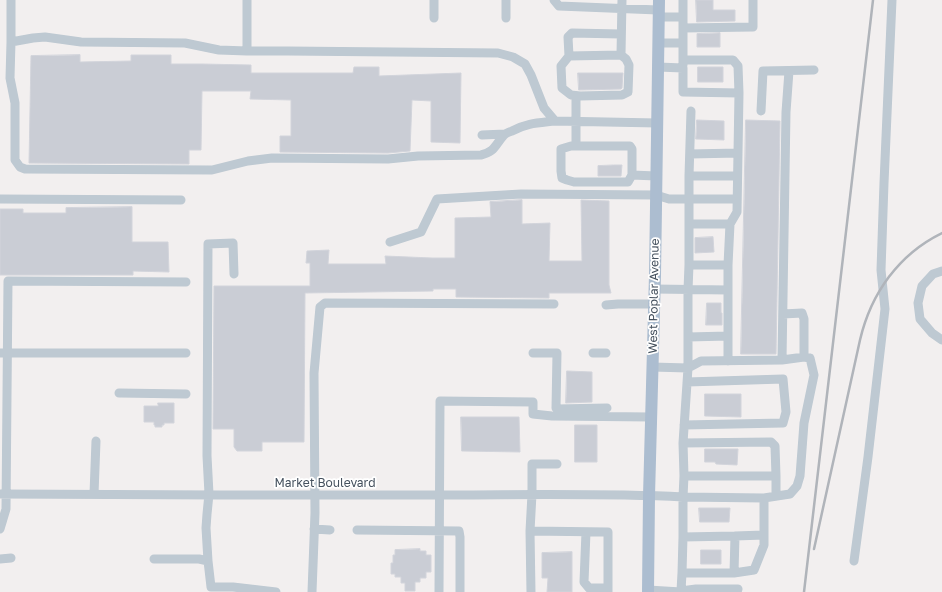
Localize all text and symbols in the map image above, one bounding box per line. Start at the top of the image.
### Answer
street label: West Poplar Avenue [646,238,662,354]
street label: Market Boulevard [274,476,376,490]

